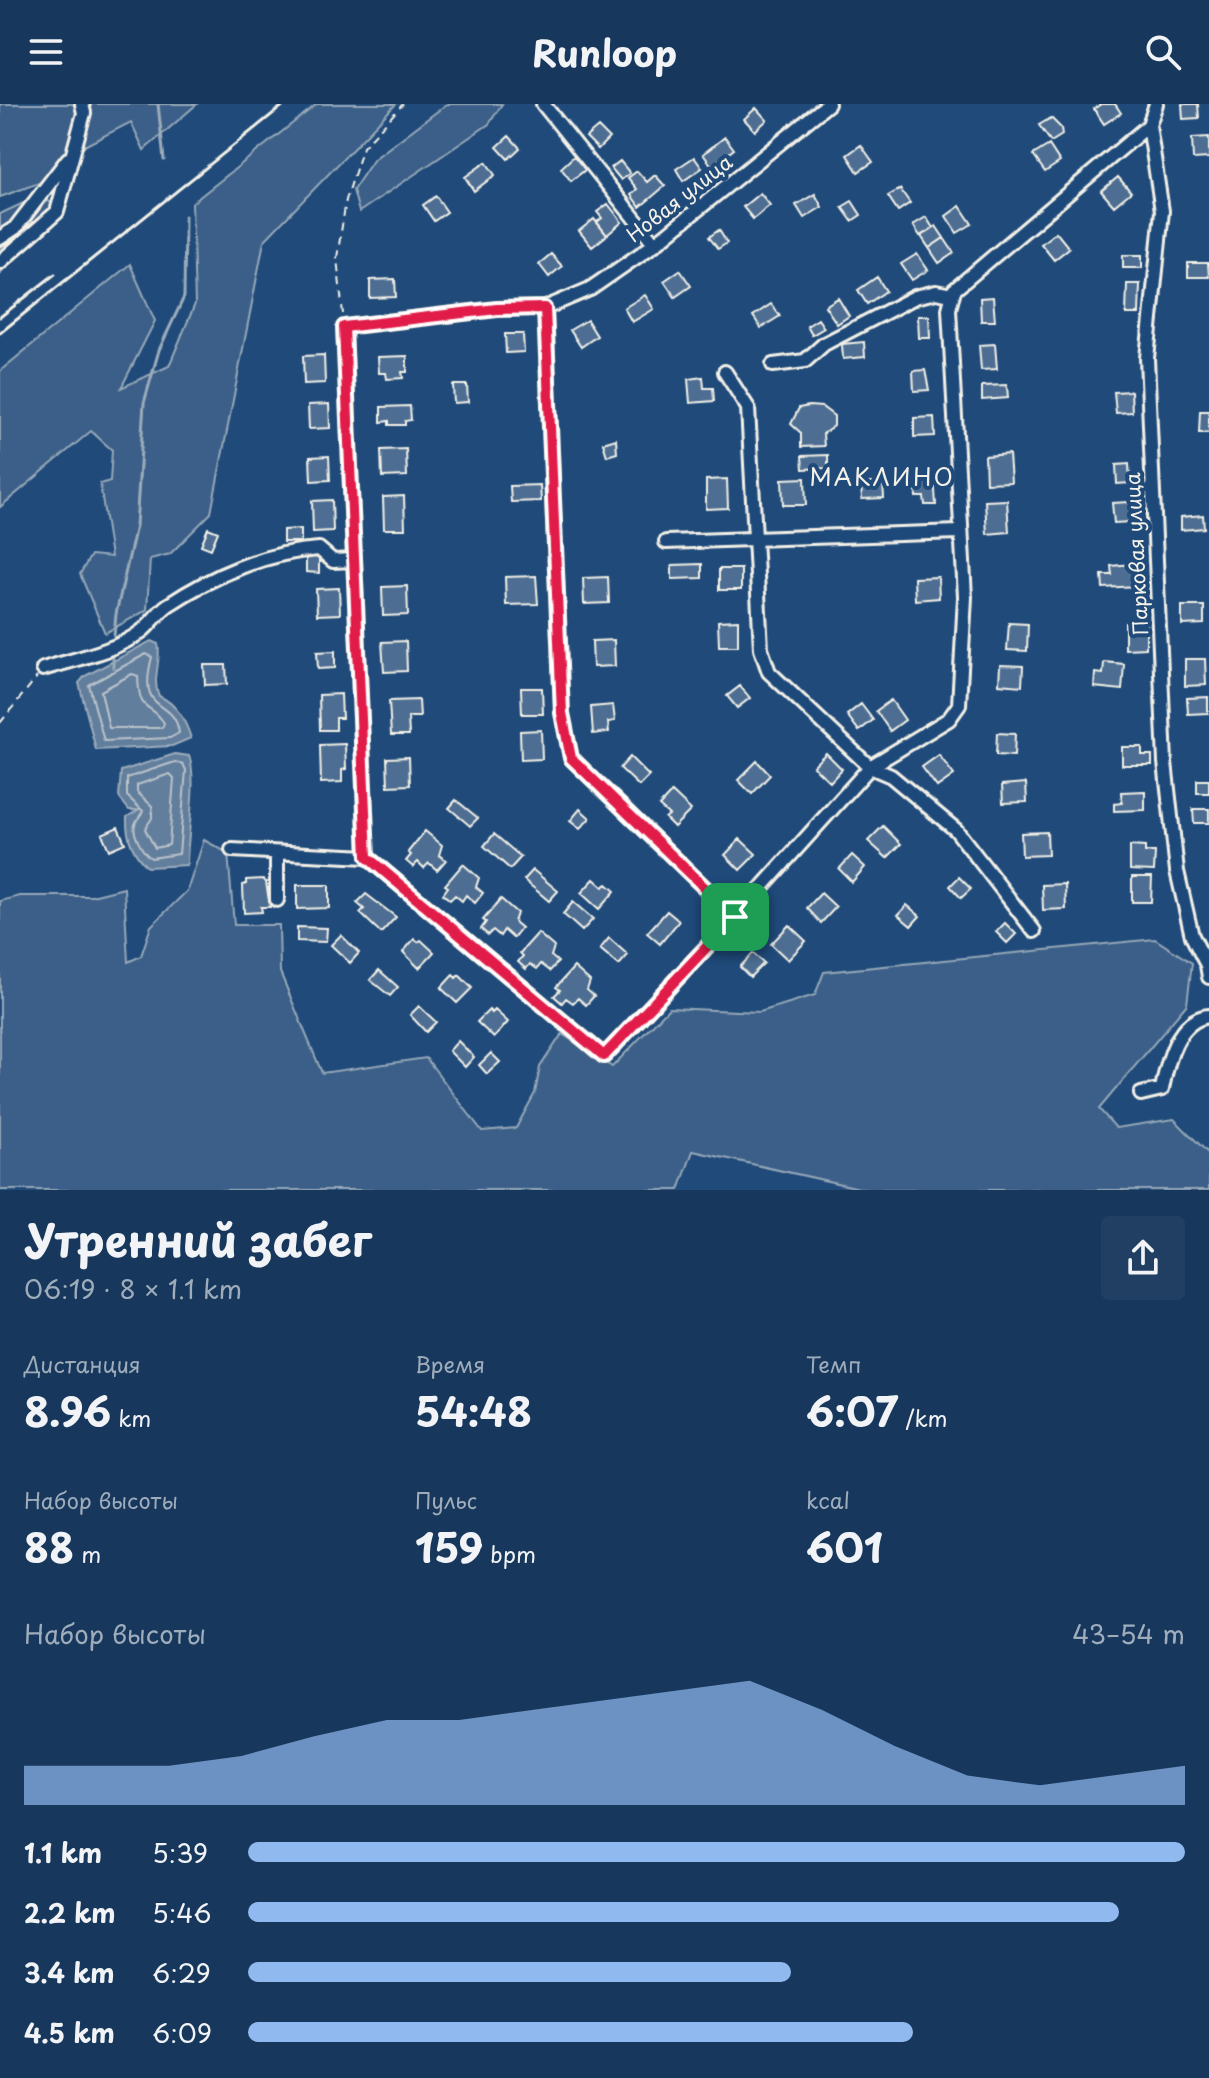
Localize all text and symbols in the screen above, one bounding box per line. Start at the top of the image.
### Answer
text: Runloop [532,25,677,79]
icon: menu [24,30,68,74]
icon: search [1141,30,1185,74]
street label: Новая улица [620,147,739,249]
district label: МАКЛИНО [809,458,955,494]
street label: Парковая улица [1117,471,1155,636]
pin [701,883,769,951]
icon: arrive [713,895,757,939]
text: Утренний забег [24,1206,372,1272]
button: share [1101,1216,1185,1300]
text: 06:19 · 8 × 1.1 km [24,1269,242,1308]
text: Дистанция [24,1347,141,1380]
text: Время [415,1347,485,1380]
text: Темп [806,1347,862,1380]
text: 8.96 [24,1380,111,1441]
text: 54:48 [415,1380,532,1441]
text: 6:07 [806,1380,898,1441]
text: km [111,1401,151,1434]
text: /km [898,1401,948,1434]
text: Набор высоты [24,1483,178,1516]
text: Пульс [415,1483,477,1516]
text: kcal [806,1483,850,1516]
text: 88 [24,1516,74,1577]
text: 159 [415,1516,483,1577]
text: 601 [806,1516,883,1577]
text: m [74,1537,101,1570]
text: bpm [483,1537,536,1570]
text: Набор высоты [24,1614,206,1653]
text: 43–54 m [1072,1614,1185,1653]
text: 1.1 km [24,1833,102,1872]
text: 5:39 [152,1833,208,1872]
text: 2.2 km [24,1893,115,1932]
text: 5:46 [152,1893,212,1932]
text: 3.4 km [24,1953,115,1992]
text: 6:29 [152,1953,211,1992]
text: 4.5 km [24,2013,115,2052]
text: 6:09 [152,2013,212,2052]

